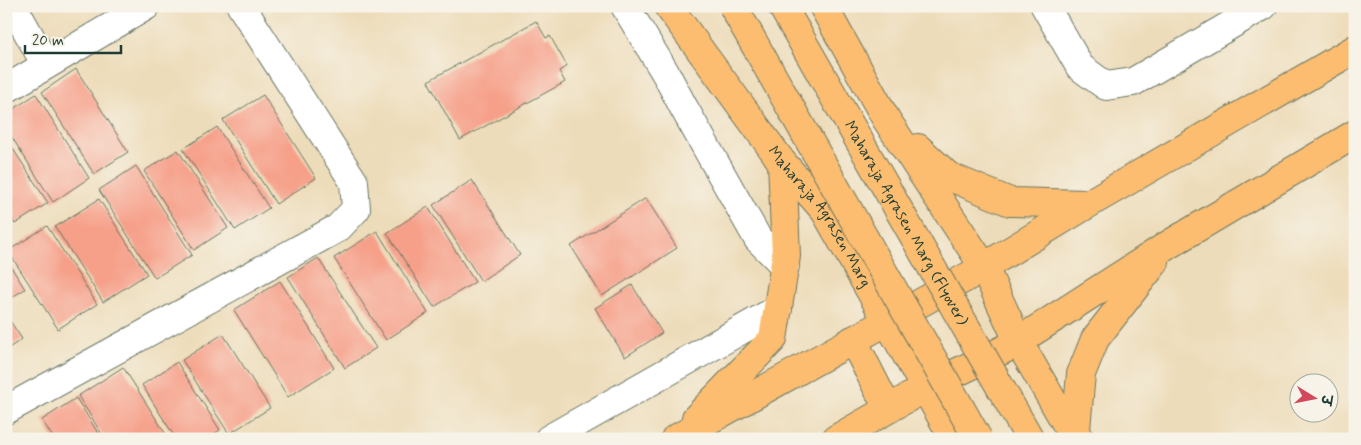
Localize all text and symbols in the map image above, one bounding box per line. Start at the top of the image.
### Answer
scale bar [25,22,121,54]
text: 20 m [32,31,64,51]
street label: Maharaja Agrasen Marg (Flyover) [839,117,973,329]
street label: Maharaja Agrasen Marg [763,142,877,291]
north arrow [1288,372,1338,422]
text: उ [1316,392,1336,408]

